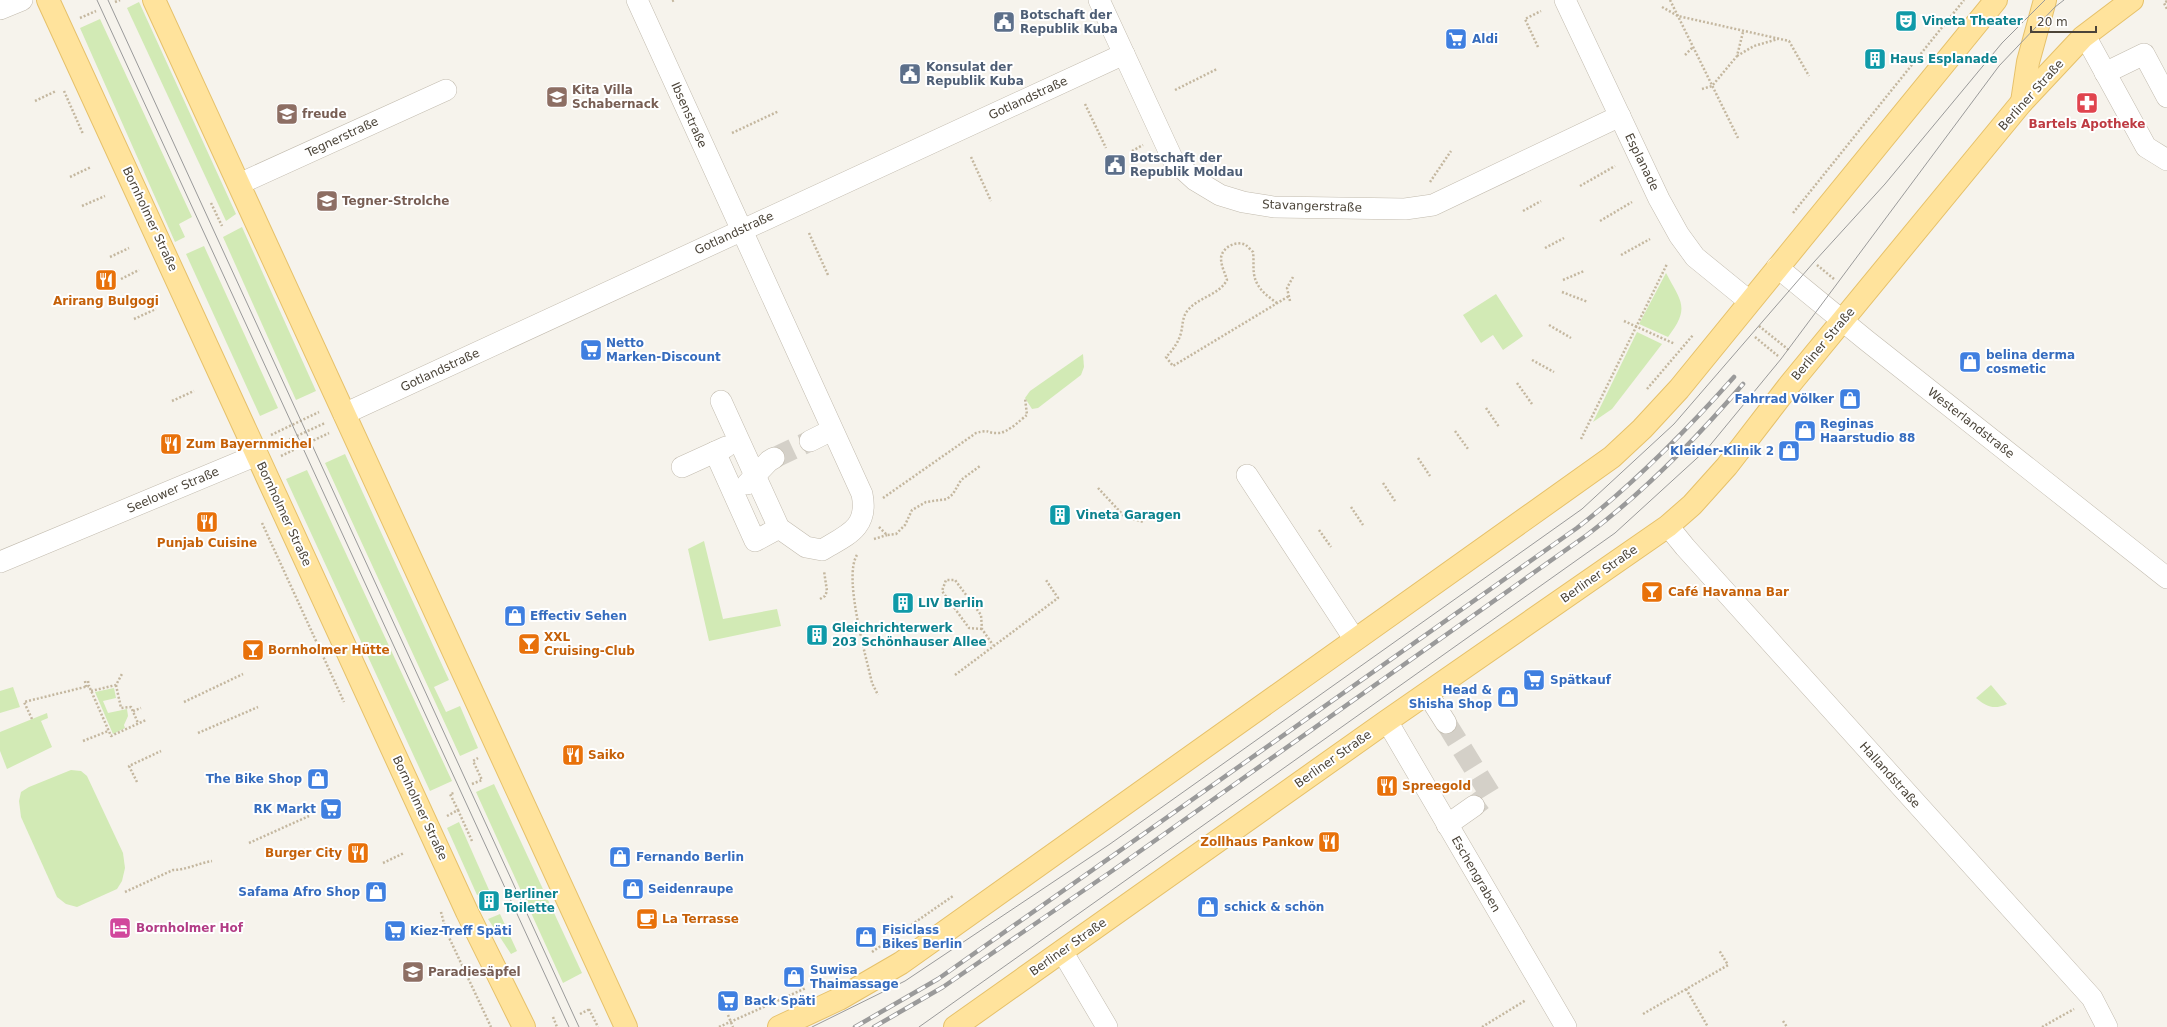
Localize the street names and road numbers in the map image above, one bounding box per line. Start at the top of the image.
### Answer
street label: Berliner Straße [1996,57,2066,133]
street label: Gotlandstraße [986,74,1070,122]
street label: Ibsenstraße [668,80,710,150]
street label: Tegnerstraße [303,114,380,160]
street label: Esplanade [1622,131,1662,193]
street label: Bornholmer Straße [120,165,180,273]
street label: Stavangerstraße [1262,197,1362,215]
street label: Gotlandstraße [692,209,776,257]
street label: Berliner Straße [1789,305,1857,383]
street label: Gotlandstraße [398,346,482,394]
street label: Westerlandstraße [1925,385,2017,461]
street label: Bornholmer Straße [254,460,314,568]
street label: Seelower Straße [125,464,221,516]
street label: Berliner Straße [1558,542,1640,606]
street label: Berliner Straße [1292,727,1374,791]
street label: Hallandstraße [1857,739,1923,811]
street label: Bornholmer Straße [390,754,450,862]
street label: Eschengraben [1449,833,1503,915]
street label: Berliner Straße [1027,915,1109,979]

